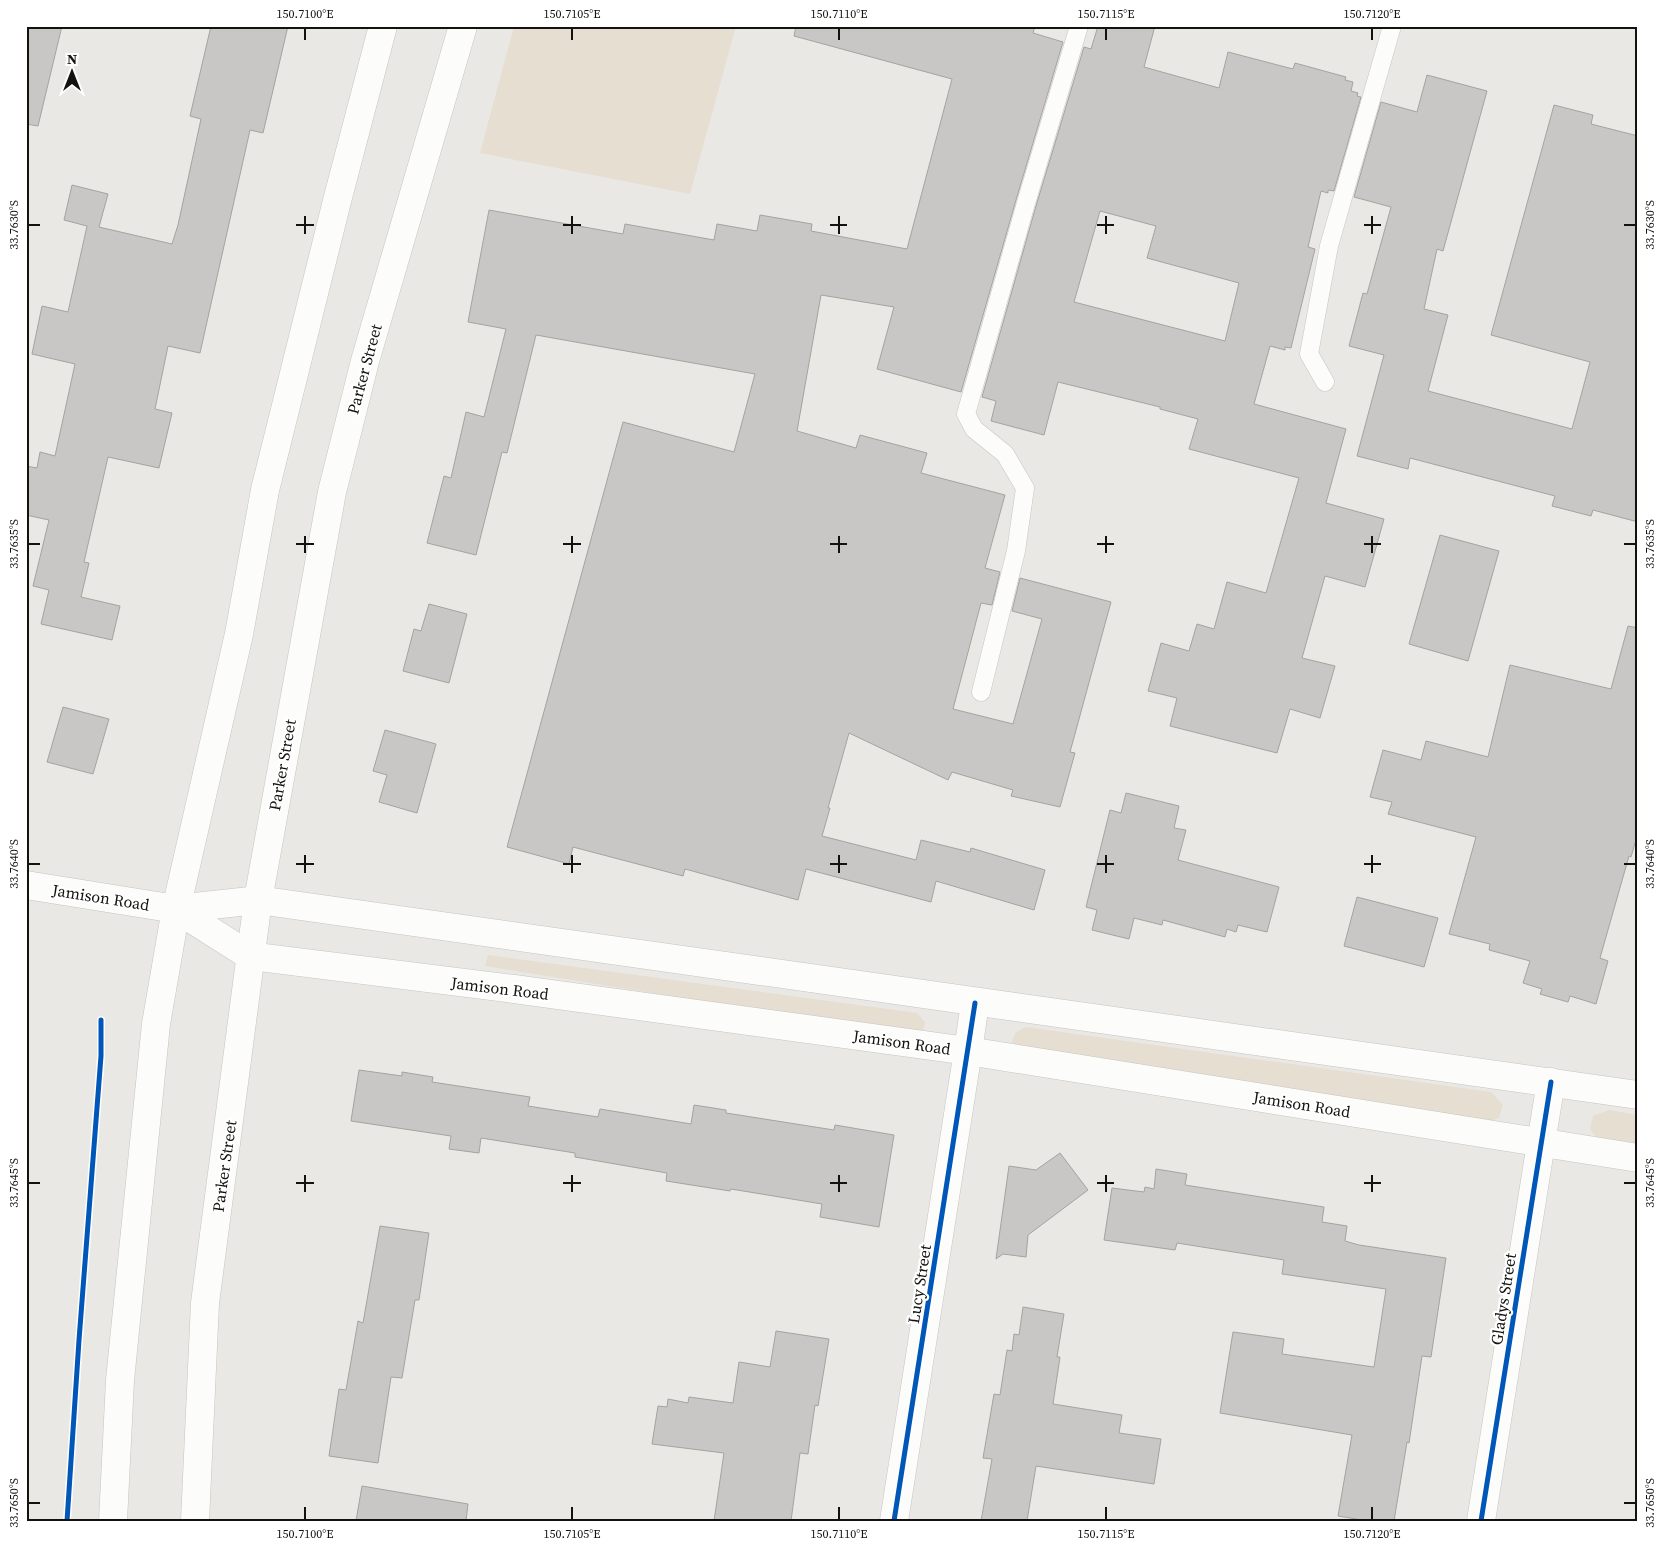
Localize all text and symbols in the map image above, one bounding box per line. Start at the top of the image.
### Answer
text: 150.7100°E [277,6,333,22]
text: 150.7105°E [544,6,600,22]
text: 150.7110°E [811,6,867,22]
text: 150.7115°E [1078,6,1134,22]
text: 150.7120°E [1344,6,1400,22]
north arrow [48,48,98,98]
text: N [67,49,77,69]
text: 33.7630°S [6,200,22,250]
text: 33.7630°S [1642,200,1658,250]
street label: Parker Street [341,321,387,417]
text: 33.7635°S [6,519,22,569]
text: 33.7635°S [1642,519,1658,569]
street label: Parker Street [263,717,301,812]
text: 33.7640°S [6,839,22,889]
text: 33.7640°S [1642,839,1658,889]
street label: Jamison Road [50,878,151,916]
street label: Jamison Road [449,971,550,1005]
street label: Jamison Road [851,1024,952,1060]
street label: Jamison Road [1251,1085,1352,1123]
street label: Parker Street [207,1118,241,1213]
text: 33.7645°S [6,1158,22,1208]
text: 33.7645°S [1642,1158,1658,1208]
street label: Lucy Street [902,1242,936,1325]
street label: Gladys Street [1485,1251,1521,1346]
text: 33.7650°S [6,1478,22,1528]
text: 33.7650°S [1642,1478,1658,1528]
text: 150.7100°E [277,1526,333,1542]
text: 150.7105°E [544,1526,600,1542]
text: 150.7110°E [811,1526,867,1542]
text: 150.7115°E [1078,1526,1134,1542]
text: 150.7120°E [1344,1526,1400,1542]

